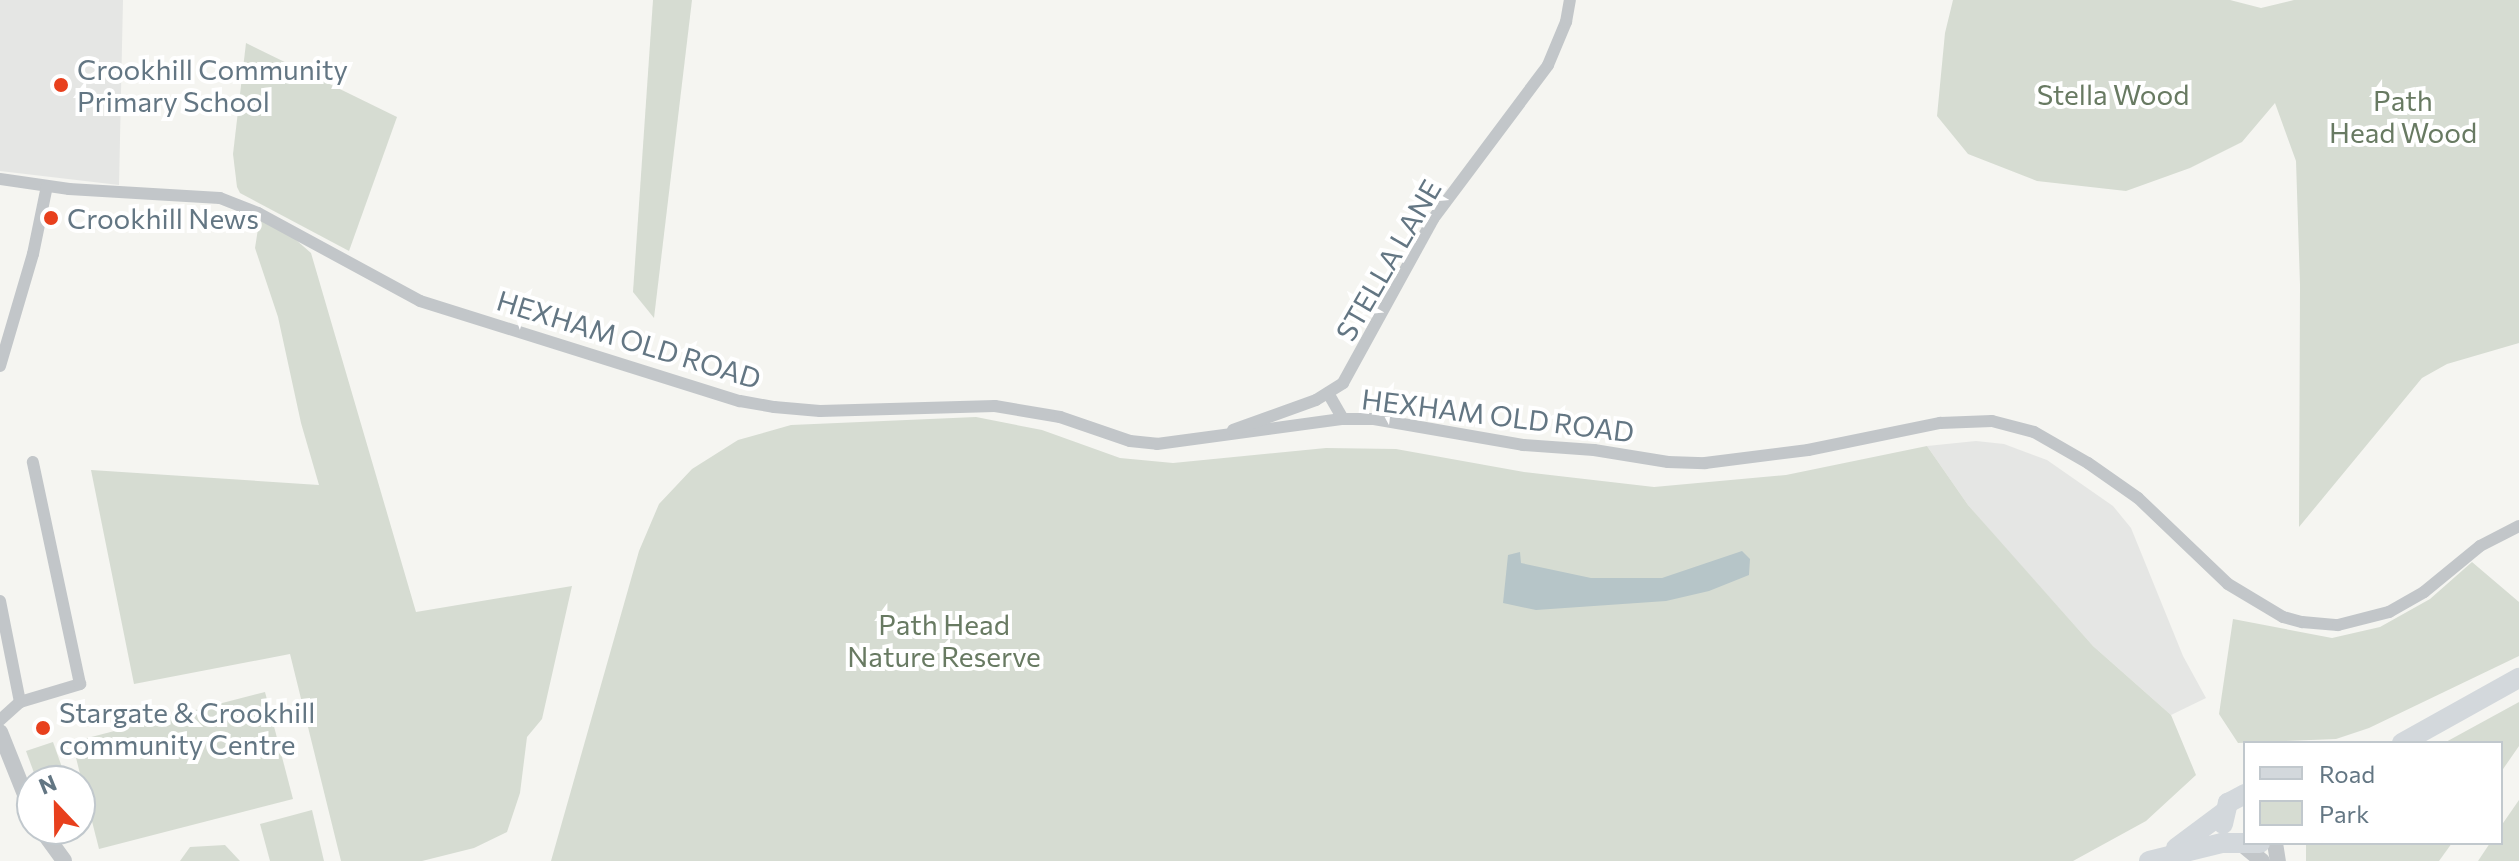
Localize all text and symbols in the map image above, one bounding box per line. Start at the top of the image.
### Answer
place label: Crookhill Community Primary School [77,52,348,118]
marker: Crookhill Community Primary School [52,76,70,94]
park label: Stella Wood [2037,77,2189,111]
park label: Path Head Wood [2329,83,2477,149]
street label: STELLA LANE [1328,173,1448,347]
place label: Crookhill News [67,201,259,235]
marker: Crookhill News [42,209,60,227]
street label: HEXHAM OLD ROAD [493,283,765,395]
street label: HEXHAM OLD ROAD [1360,382,1636,448]
park label: Path Head Nature Reserve [847,607,1041,673]
place label: Stargate & Crookhill community Centre [59,695,315,761]
marker: Stargate & Crookhill community Centre [34,719,52,737]
legend [2243,741,2503,845]
text: Road [2319,759,2375,788]
north arrow [16,765,96,845]
text: N [35,769,60,800]
text: Park [2319,799,2369,828]

